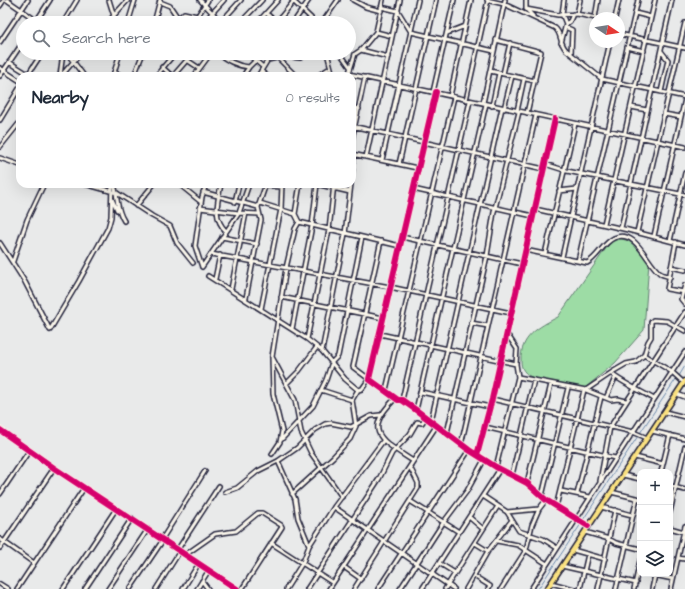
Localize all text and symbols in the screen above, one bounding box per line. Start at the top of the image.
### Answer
north arrow [589,12,625,48]
search box [16,16,356,60]
icon: search [30,27,52,49]
text: Search here [62,28,151,49]
text: Nearby [32,86,89,110]
text: 0 results [285,89,340,107]
map controls [637,469,673,577]
button: + [637,469,673,505]
button: − [637,505,673,541]
button: layers [637,541,673,577]

